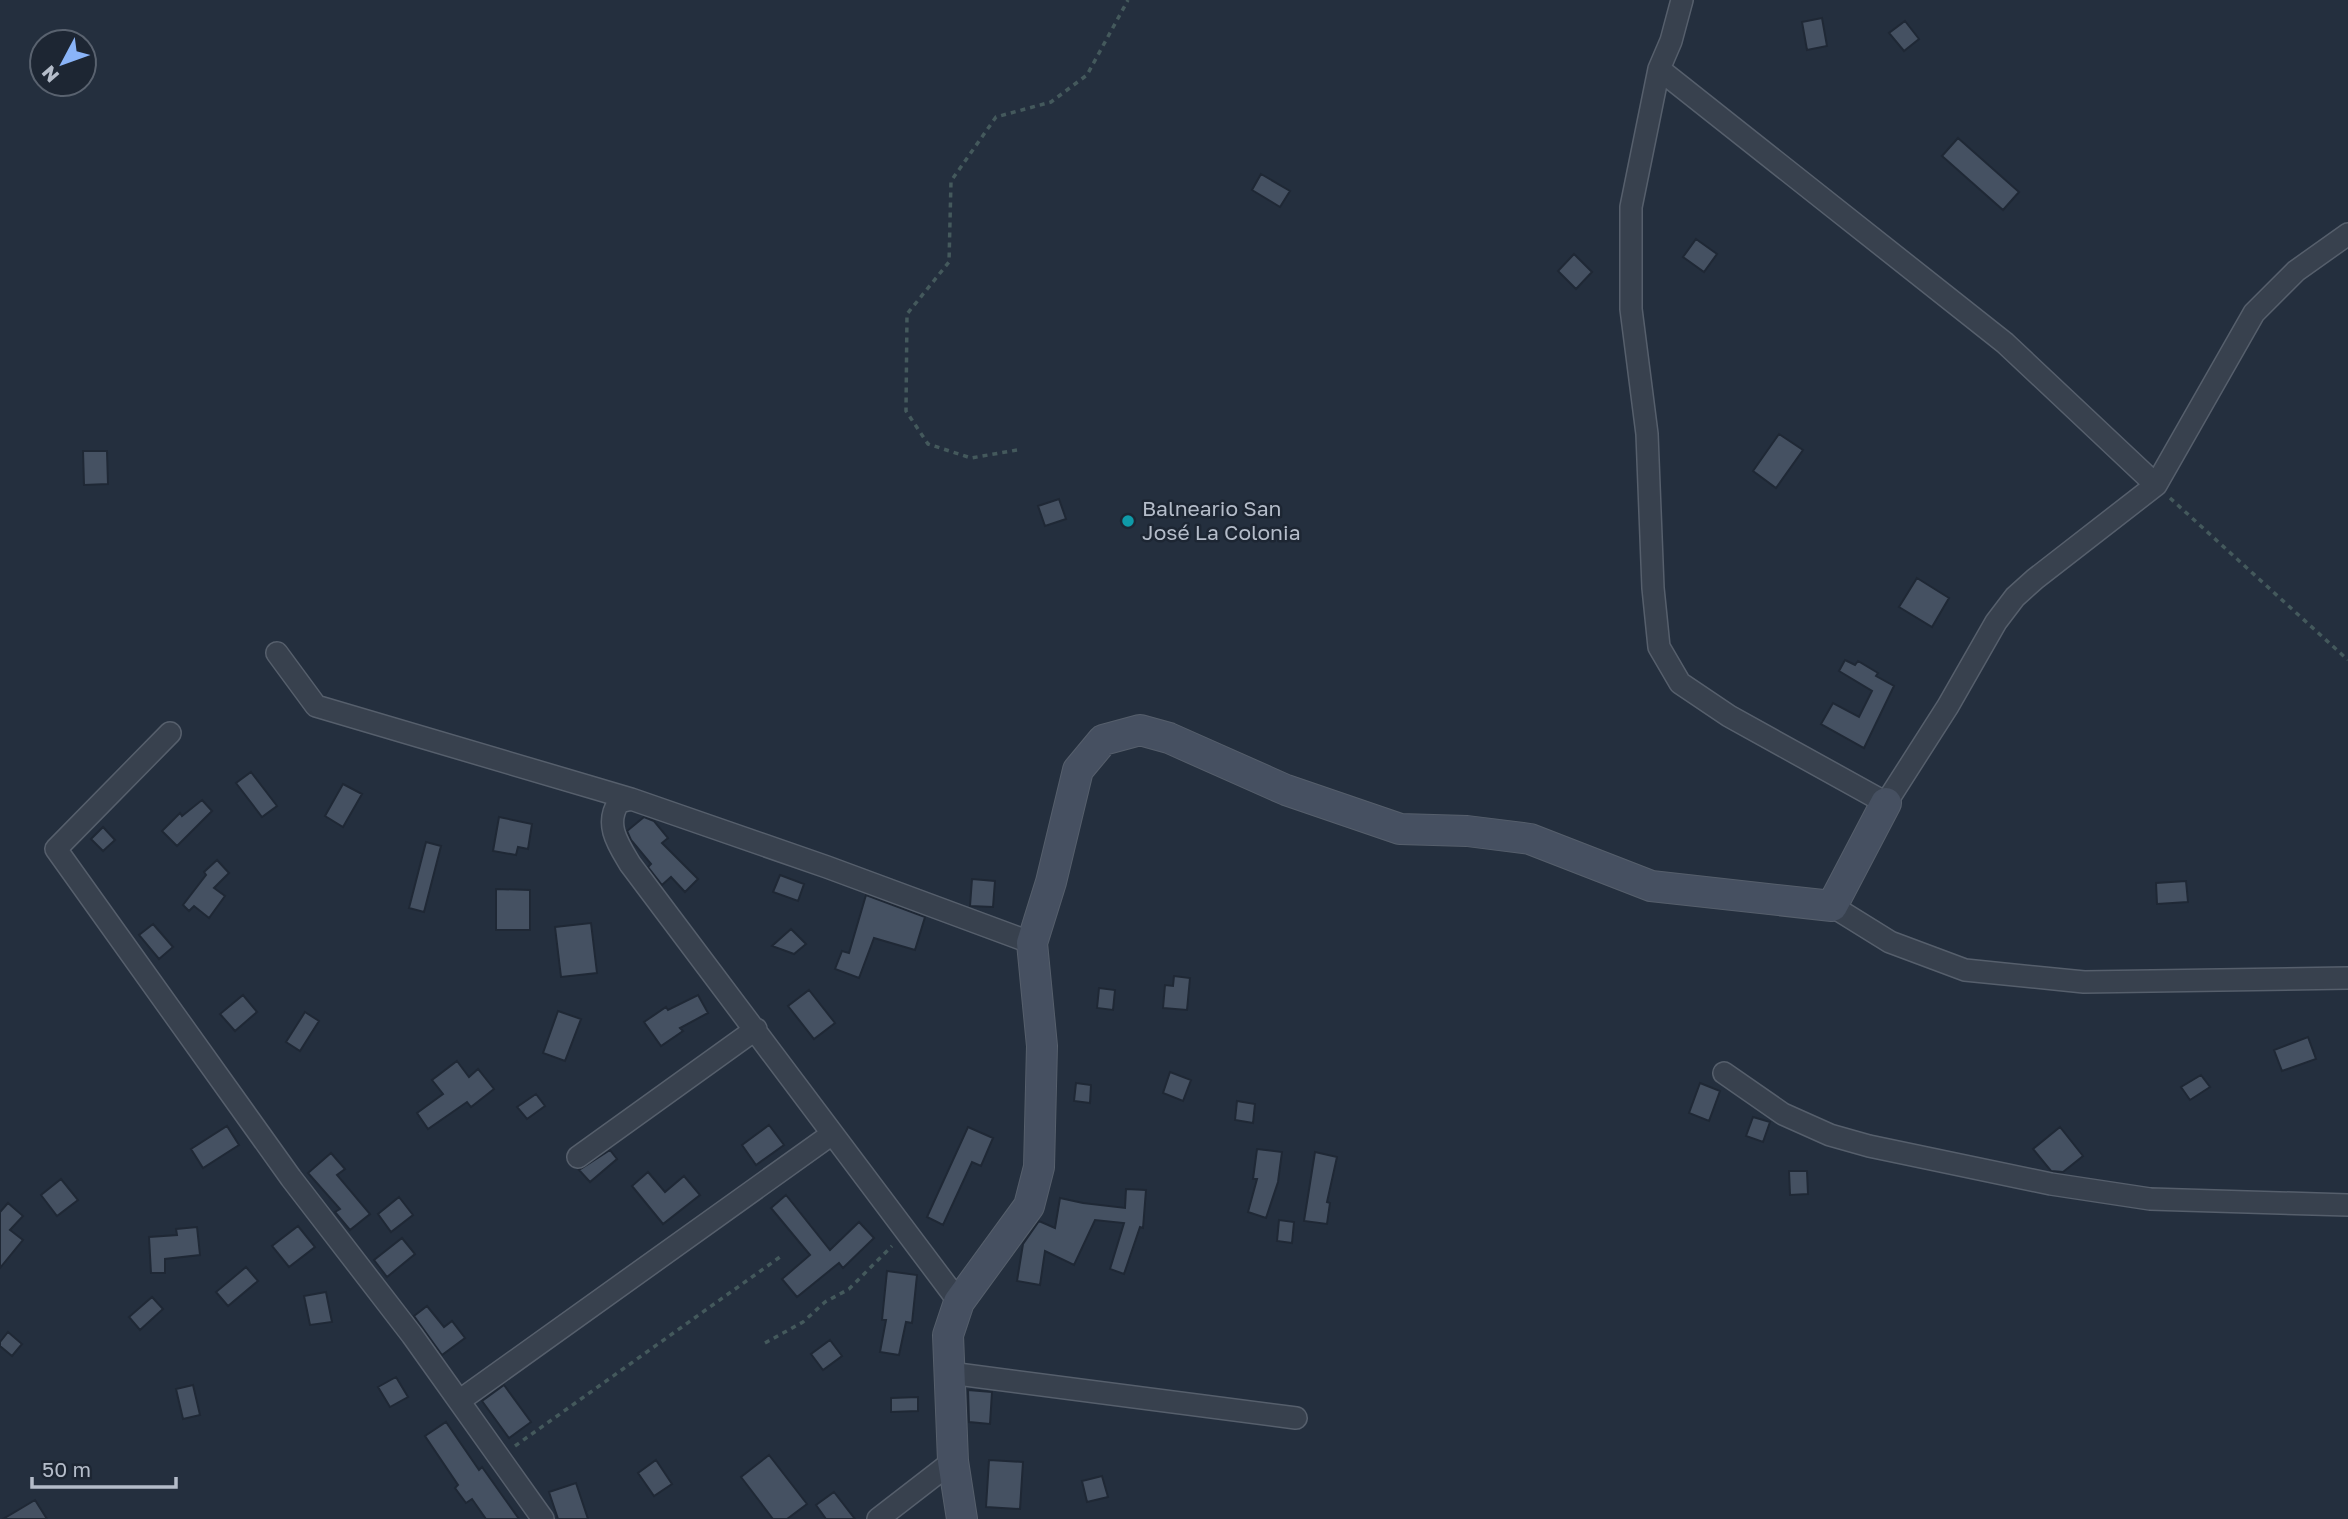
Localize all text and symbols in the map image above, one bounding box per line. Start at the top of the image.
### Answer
north arrow [28,28,98,98]
text: N [36,61,63,87]
place label: Balneario San José La Colonia [1142,495,1301,545]
marker: Balneario San José La Colonia [1120,513,1136,529]
scale bar [32,1446,175,1490]
text: 50 m [42,1456,91,1482]

